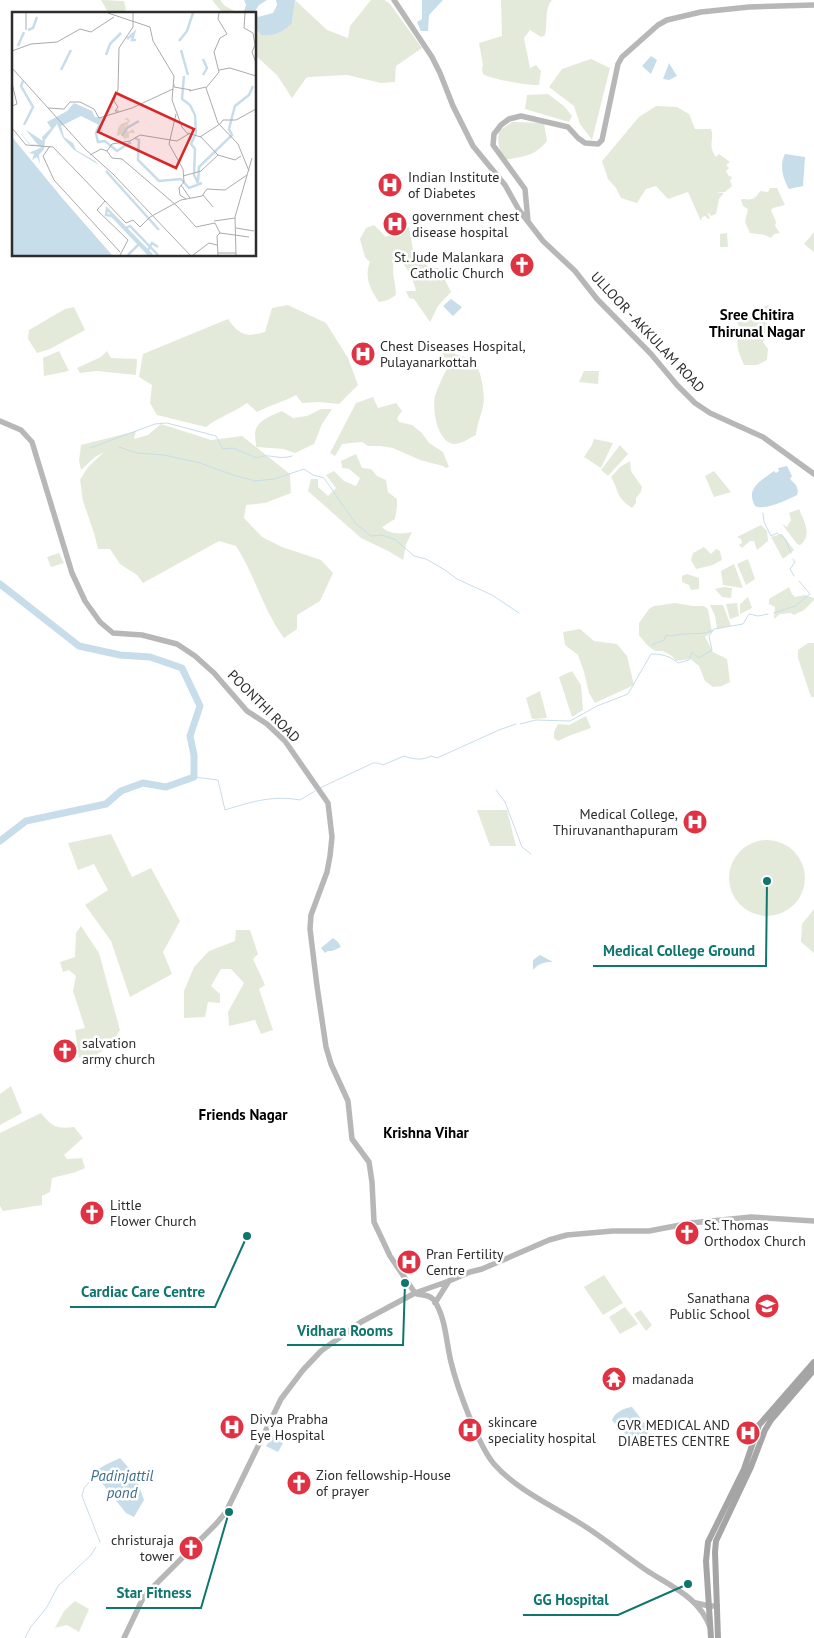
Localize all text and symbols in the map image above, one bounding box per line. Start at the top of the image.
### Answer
inset map [12,12,256,256]
place label: Indian Institute of Diabetes [408,168,499,202]
hospital icon: Indian Institute of Diabetes [377,172,403,198]
place label: government chest disease hospital [412,207,520,241]
hospital icon: government chest disease hospital [382,211,408,237]
place label: St. Jude Malankara Catholic Church [394,248,504,282]
church icon: St. Jude Malankara Catholic Church [509,252,535,278]
street label: ULLOOR - AKKULAM ROAD [587,268,709,396]
district label: Sree Chitira Thirunal Nagar [709,305,806,341]
place label: Chest Diseases Hospital, Pulayanarkottah [380,337,526,371]
hospital icon: Chest Diseases Hospital, Pulayanarkottah [350,341,376,367]
street label: POONTHI ROAD [224,666,304,746]
place label: Medical College, Thiruvananthapuram [553,805,678,839]
hospital icon: Medical College, Thiruvananthapuram [682,809,708,835]
callout: Medical College Ground [593,936,766,966]
text: Medical College Ground [603,941,755,960]
place label: salvation army church [82,1034,155,1068]
church icon: salvation army church [52,1038,78,1064]
district label: Friends Nagar [199,1105,288,1124]
district label: Krishna Vihar [383,1123,470,1142]
place label: Little Flower Church [110,1196,196,1230]
church icon: Little Flower Church [79,1200,105,1226]
place label: St. Thomas Orthodox Church [704,1216,806,1250]
church icon: St. Thomas Orthodox Church [674,1220,700,1246]
place label: Pran Fertility Centre [426,1245,504,1279]
hospital icon: Pran Fertility Centre [396,1249,422,1275]
callout: Cardiac Care Centre [70,1277,215,1307]
text: Cardiac Care Centre [81,1282,205,1301]
place label: Sanathana Public School [670,1289,750,1323]
school or university icon: Sanathana Public School [754,1293,780,1319]
callout: Vidhara Rooms [287,1315,403,1345]
text: Vidhara Rooms [296,1321,393,1340]
temple icon: madanada [601,1366,627,1392]
place label: madanada [632,1370,694,1388]
place label: Divya Prabha Eye Hospital [250,1410,328,1444]
place label: skincare speciality hospital [488,1413,596,1447]
hospital icon: Divya Prabha Eye Hospital [219,1414,245,1440]
place label: GVR MEDICAL AND DIABETES CENTRE [617,1416,730,1450]
hospital icon: skincare speciality hospital [457,1417,483,1443]
hospital icon: GVR MEDICAL AND DIABETES CENTRE [735,1420,761,1446]
water label: Padinjattil pond [91,1466,154,1502]
place label: Zion fellowship-House of prayer [316,1466,451,1500]
church icon: Zion fellowship-House of prayer [286,1470,312,1496]
place label: christuraja tower [111,1531,174,1565]
church icon: christuraja tower [178,1535,204,1561]
callout: Star Fitness [106,1578,201,1608]
text: Star Fitness [116,1583,192,1602]
callout: GG Hospital [523,1585,618,1615]
text: GG Hospital [533,1590,609,1609]

